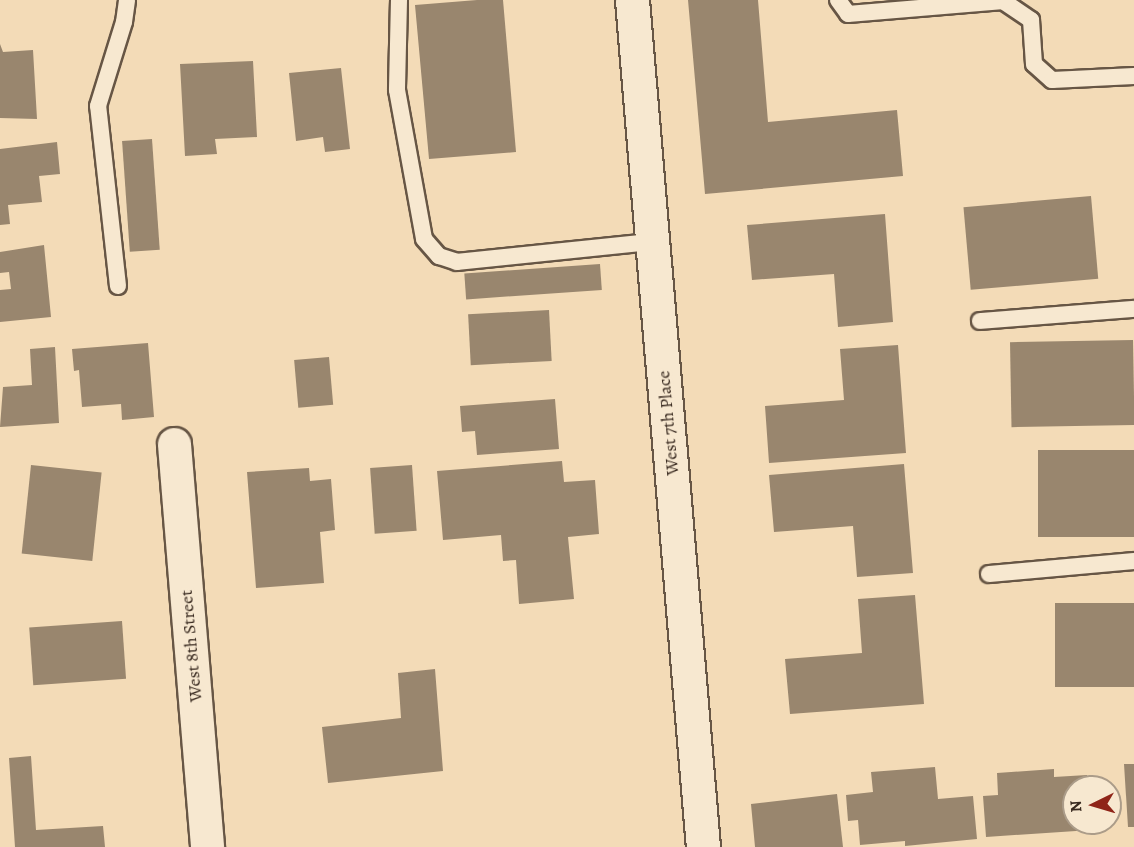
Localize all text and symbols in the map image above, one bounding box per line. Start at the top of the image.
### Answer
street label: West 7th Place [653,370,683,476]
street label: West 8th Street [175,589,207,703]
north arrow [1062,775,1122,835]
text: N [1065,800,1088,813]

